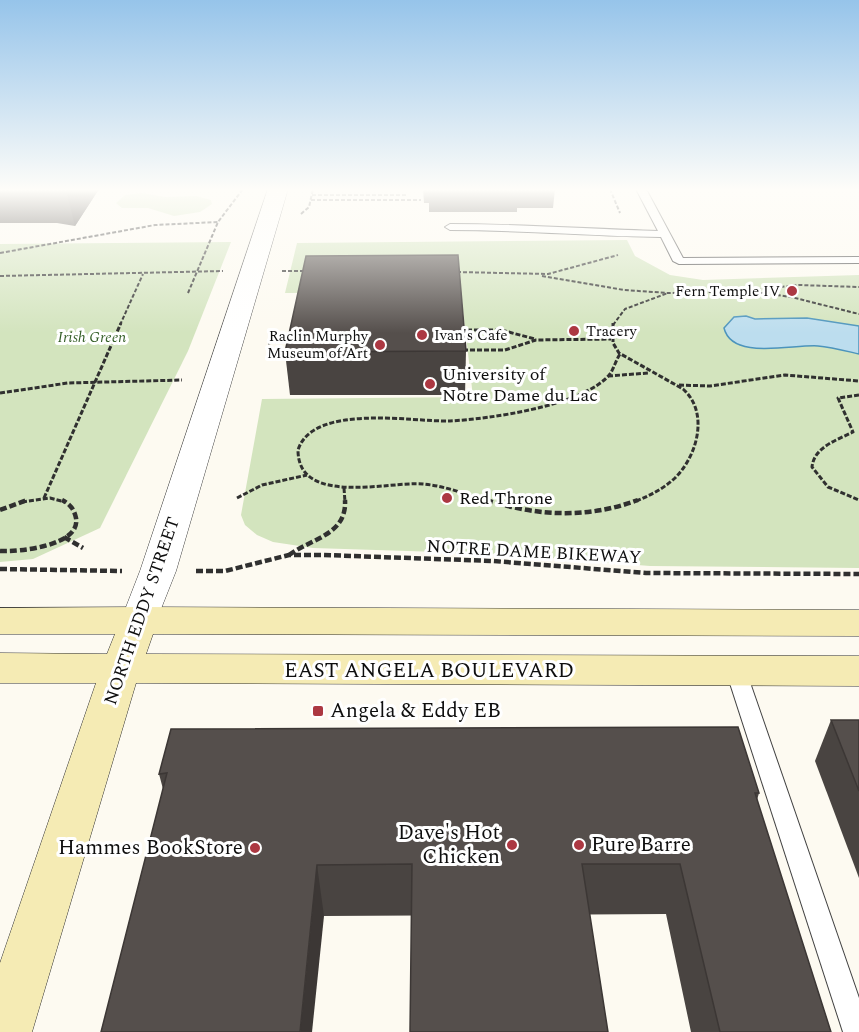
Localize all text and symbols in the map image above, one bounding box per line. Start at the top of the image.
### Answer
place label: Fern Temple IV [675,280,780,303]
marker: Fern Temple IV [785,284,799,298]
place label: Tracery [586,320,638,343]
place label: Ivan's Cafe [434,324,508,347]
marker: Tracery [567,324,581,338]
place label: Raclin Murphy Museum of Art [267,325,369,365]
park label: Irish Green [58,326,126,349]
marker: Ivan's Cafe [415,328,429,342]
marker: Raclin Murphy Museum of Art [373,338,387,352]
place label: University of Notre Dame du Lac [442,361,598,409]
marker: University of Notre Dame du Lac [423,377,437,391]
place label: Red Throne [459,485,553,512]
marker: Red Throne [440,491,454,505]
street label: NORTH EDDY STREET [97,513,187,709]
street label: NOTRE DAME BIKEWAY [426,533,642,571]
street label: EAST ANGELA BOULEVARD [284,655,574,687]
place label: Angela & Eddy EB [330,695,501,727]
marker: Angela & Eddy EB [311,704,325,718]
place label: Dave's Hot Chicken [398,817,500,873]
place label: Pure Barre [591,829,691,861]
place label: Hammes BookStore [58,832,243,864]
marker: Dave's Hot Chicken [505,838,519,852]
marker: Pure Barre [572,838,586,852]
marker: Hammes BookStore [248,841,262,855]

